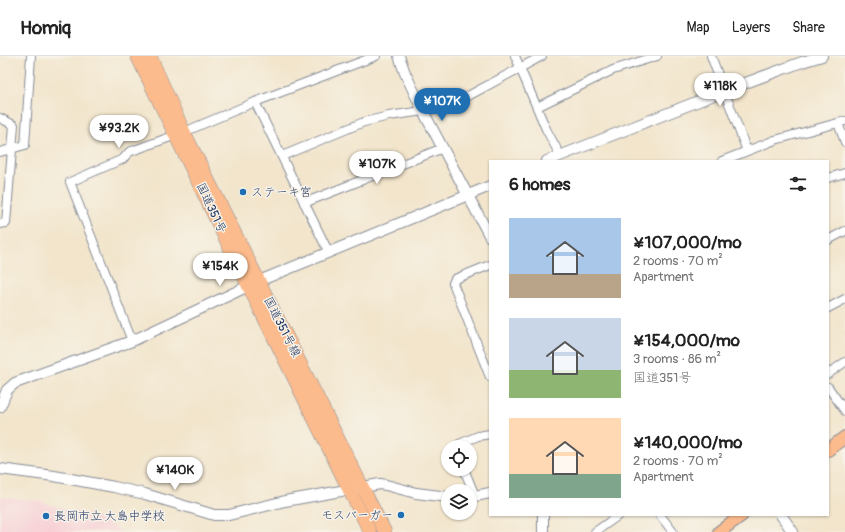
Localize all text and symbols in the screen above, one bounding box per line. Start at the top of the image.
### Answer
text: Homiq [20,16,71,40]
text: Map [687,19,710,36]
text: Layers [732,19,770,36]
text: Share [792,19,825,36]
pin: ¥118K [692,73,748,107]
text: ¥118K [703,78,737,94]
pin: ¥107K [414,88,470,122]
text: ¥107K [423,93,461,109]
pin: ¥93.2K [86,115,152,149]
text: ¥93.2K [99,120,139,136]
pin: ¥107K [349,151,405,185]
text: ¥107K [358,156,396,172]
icon: filters [787,173,809,195]
text: 6 homes [509,174,570,195]
street label: 国道351号 [193,180,229,236]
place label: ステーキ宮 [251,185,312,200]
marker: ステーキ宮 [238,187,248,197]
text: ¥107,000/mo [633,232,742,253]
icon: home [541,234,589,282]
pin: ¥154K [192,253,248,287]
text: 2 rooms · 70 m² [633,253,723,269]
text: ¥154K [202,258,238,274]
text: Apartment [633,269,694,285]
street label: 国道351号線 [260,294,304,360]
text: ¥154,000/mo [633,330,740,351]
icon: home [541,334,589,382]
text: 3 rooms · 86 m² [633,351,721,367]
text: 国道351号 [633,370,691,386]
text: ¥140,000/mo [633,432,742,453]
icon: home [541,434,589,482]
map controls [441,440,477,520]
button: locate [441,440,477,476]
text: 2 rooms · 70 m² [633,453,723,469]
pin: ¥140K [147,457,203,491]
text: ¥140K [156,462,194,478]
text: Apartment [633,469,694,485]
button: layers [441,484,477,520]
place label: モスバーガー [321,508,393,523]
place label: 長岡市立 大島中学校 [54,509,165,524]
marker: モスバーガー [396,510,406,520]
marker: 長岡市立 大島中学校 [41,511,51,521]

